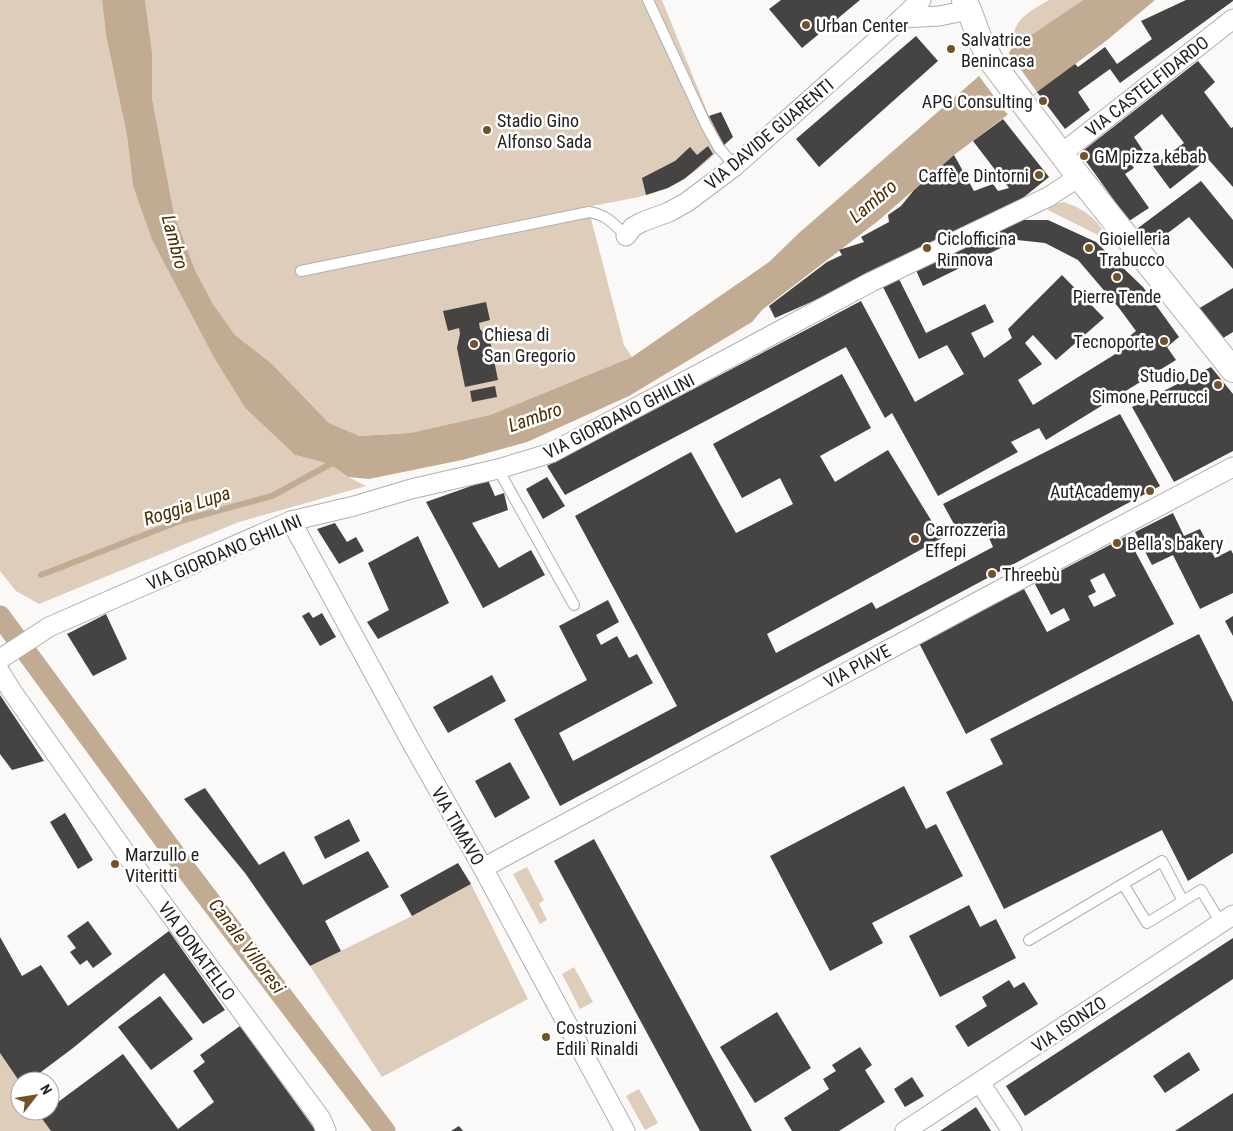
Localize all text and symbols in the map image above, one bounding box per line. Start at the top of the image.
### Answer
place label: Urban Center [816,15,909,36]
marker: Urban Center [800,19,812,31]
place label: Salvatrice Benincasa [961,29,1035,71]
street label: VIA CASTELFIDARDO [1081,31,1213,141]
marker: Salvatrice Benincasa [945,43,957,55]
street label: VIA DAVIDE GUARENTI [701,74,837,194]
place label: APG Consulting [922,91,1033,112]
marker: APG Consulting [1037,95,1049,107]
place label: Stadio Gino Alfonso Sada [497,110,592,152]
marker: Stadio Gino Alfonso Sada [481,124,493,136]
place label: GM pizza kebab [1094,146,1207,167]
marker: GM pizza kebab [1078,150,1090,162]
place label: Caffè e Dintorni [918,165,1029,186]
marker: Caffè e Dintorni [1033,169,1045,181]
water label: Lambro [844,174,902,228]
water label: Lambro [157,212,193,272]
place label: Ciclofficina Rinnova [937,228,1016,270]
place label: Gioielleria Trabucco [1099,228,1170,270]
marker: Ciclofficina Rinnova [921,242,933,254]
marker: Gioielleria Trabucco [1083,242,1095,254]
marker: Pierre Tende [1111,271,1123,283]
place label: Pierre Tende [1073,286,1161,307]
place label: Chiesa di San Gregorio [484,324,576,366]
place label: Tecnoporte [1073,331,1154,352]
marker: Tecnoporte [1158,335,1170,347]
marker: Chiesa di San Gregorio [468,338,480,350]
place label: Studio De Simone Perrucci [1092,365,1208,407]
street label: VIA GIORDANO GHILINI [540,369,698,463]
marker: Studio De Simone Perrucci [1212,379,1224,391]
water label: Lambro [505,397,565,437]
water label: Roggia Lupa [141,481,233,531]
place label: AutAcademy [1050,481,1141,502]
marker: AutAcademy [1144,485,1156,497]
street label: VIA GIORDANO GHILINI [143,510,305,594]
place label: Carrozzeria Effepi [925,519,1006,561]
marker: Carrozzeria Effepi [909,533,921,545]
place label: Bella's bakery [1127,533,1224,554]
marker: Bella's bakery [1111,537,1123,549]
place label: Threebù [1002,564,1060,585]
marker: Threebù [986,568,998,580]
street label: VIA PIAVE [820,640,894,692]
street label: VIA TIMAVO [427,783,489,869]
place label: Marzullo e Viteritti [125,844,199,886]
marker: Marzullo e Viteritti [109,858,121,870]
water label: Canale Villoresi [204,894,291,999]
street label: VIA DONATELLO [154,898,240,1004]
street label: VIA ISONZO [1028,992,1110,1056]
place label: Costruzioni Edili Rinaldi [556,1017,638,1059]
marker: Costruzioni Edili Rinaldi [540,1031,552,1043]
north arrow [10,1071,60,1121]
text: N [37,1082,55,1097]

